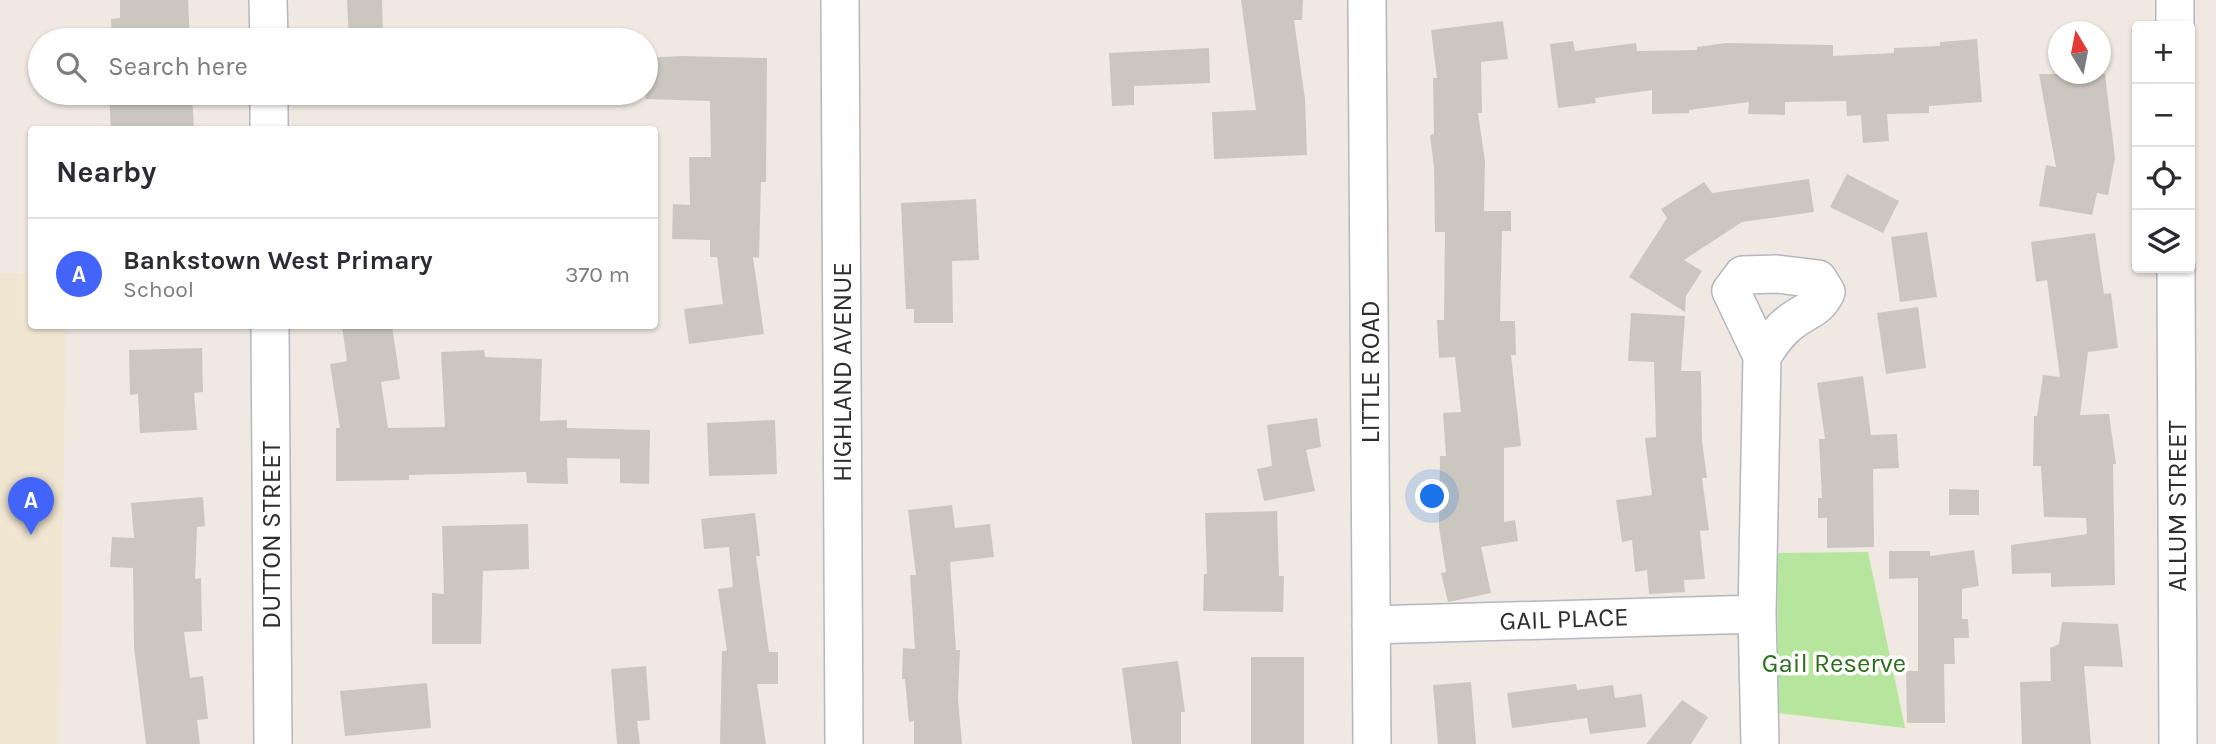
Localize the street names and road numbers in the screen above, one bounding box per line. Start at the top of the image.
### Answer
street label: HIGHLAND AVENUE [827,262,858,482]
street label: LITTLE ROAD [1355,300,1386,444]
street label: ALLUM STREET [2162,420,2193,592]
street label: DUTTON STREET [256,441,287,629]
street label: GAIL PLACE [1499,601,1629,637]

